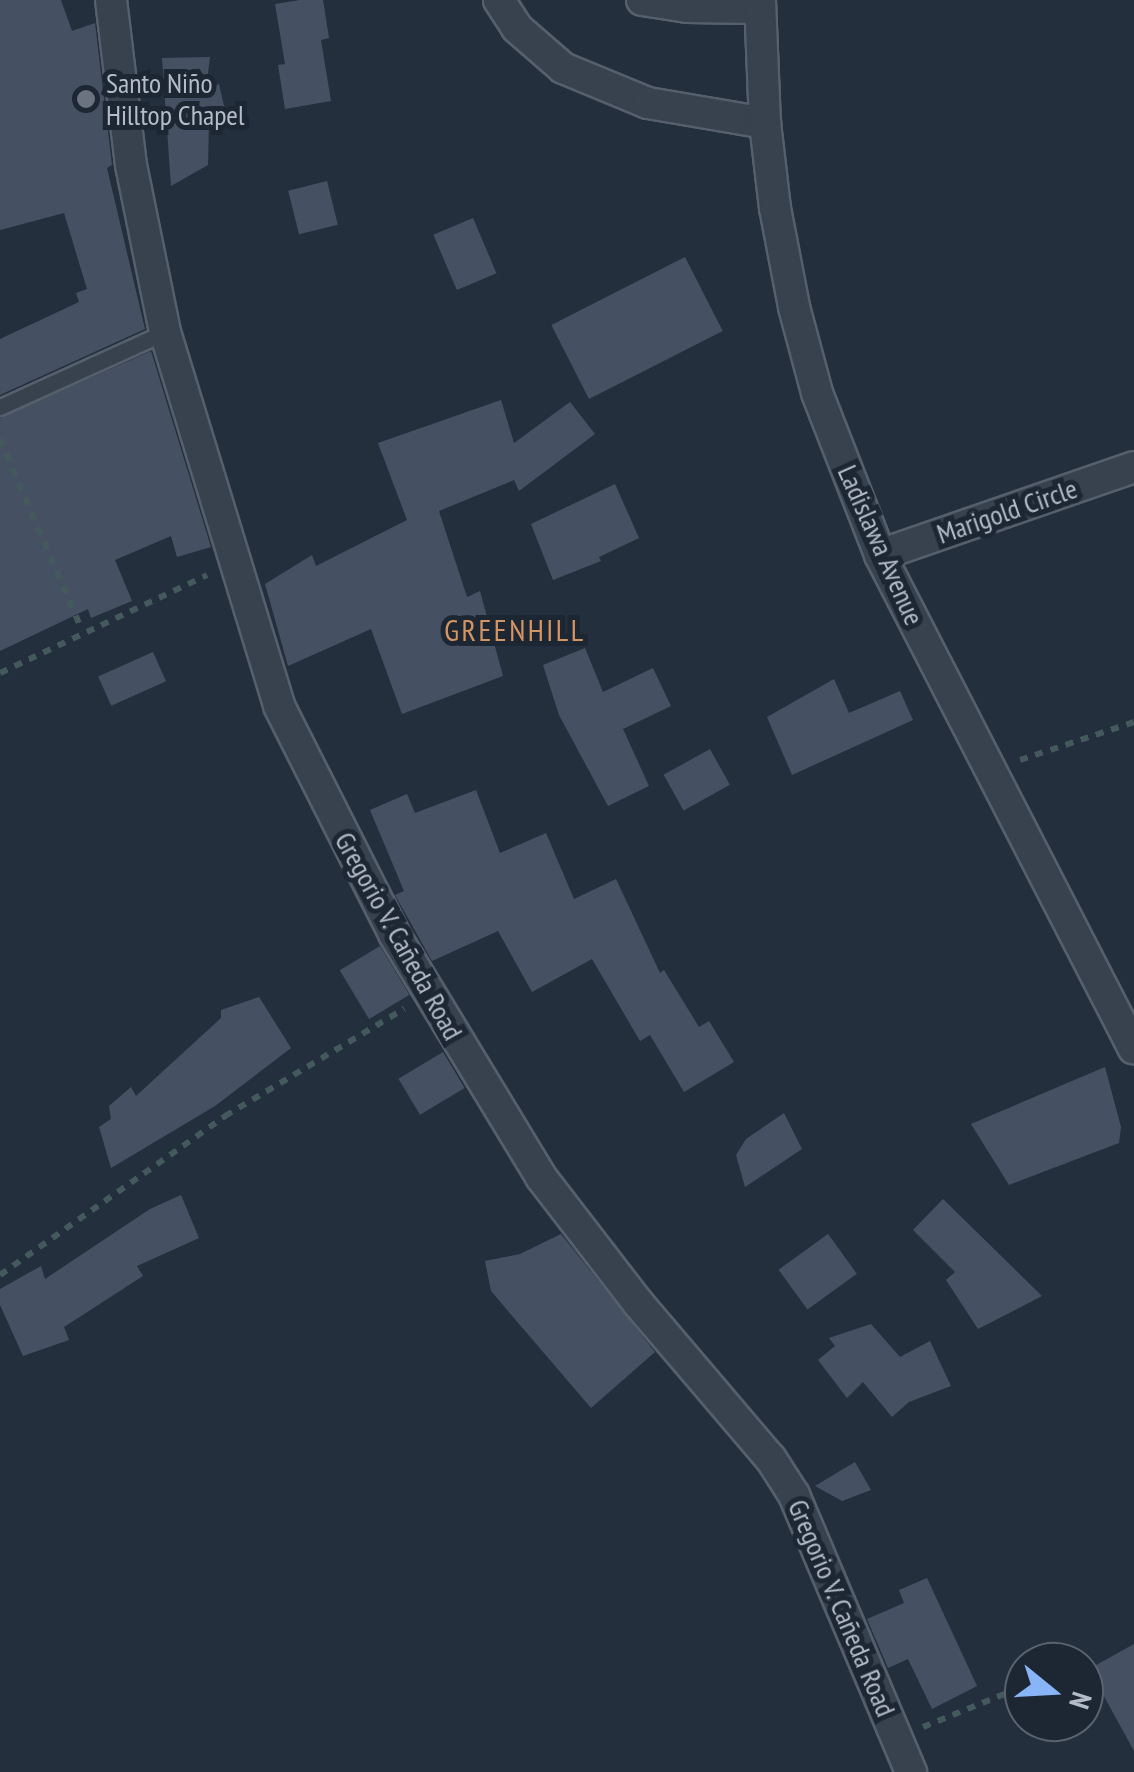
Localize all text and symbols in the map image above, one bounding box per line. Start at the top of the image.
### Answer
place label: Santo Niño Hilltop Chapel [106,66,244,132]
marker: Santo Niño Hilltop Chapel [75,88,97,110]
street label: Ladislawa Avenue [831,459,931,631]
street label: Marigold Circle [932,471,1082,551]
district label: GREENHILL [444,612,586,648]
street label: Gregorio V. Cañeda Road [327,825,471,1047]
street label: Gregorio V. Cañeda Road [781,1493,903,1723]
north arrow [1004,1642,1104,1742]
text: N [1061,1688,1101,1714]

